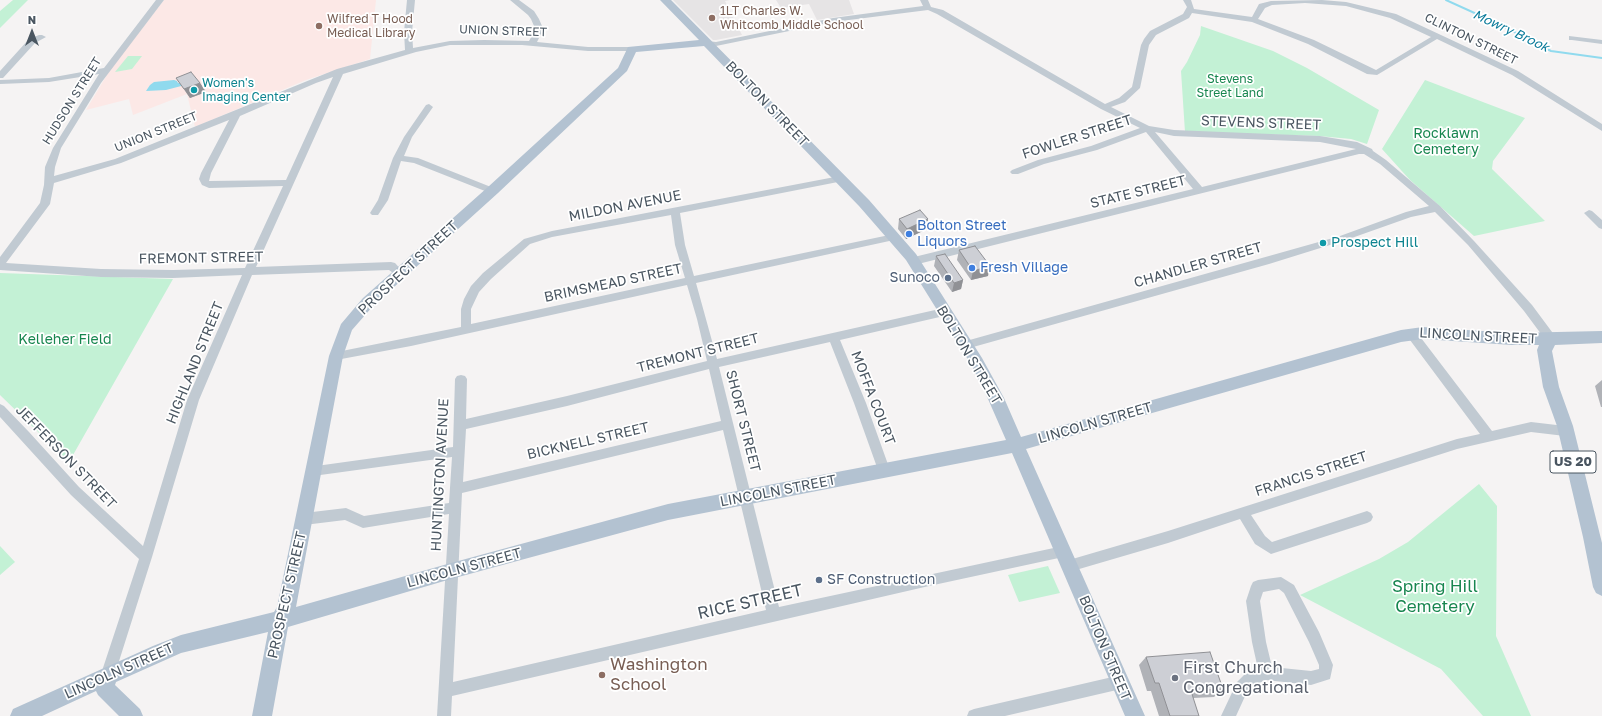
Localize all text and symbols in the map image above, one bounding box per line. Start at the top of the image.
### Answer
place label: 1LT Charles W. Whitcomb Middle School [720,4,863,32]
water label: Mowry Brook [1471,7,1551,55]
street label: CLINTON STREET [1422,10,1520,68]
north arrow [12,12,52,52]
place label: Wilfred T Hood Medical Library [327,12,416,40]
text: N [28,13,36,26]
marker: 1LT Charles W. Whitcomb Middle School [707,13,717,23]
marker: Wilfred T Hood Medical Library [314,21,324,31]
street label: UNION STREET [459,22,547,40]
street label: HUDSON STREET [39,55,105,147]
street label: BOLTON STREET [722,58,812,150]
park label: Stevens Street Land [1196,72,1264,100]
place label: Women's Imaging Center [202,76,290,104]
marker: Women's Imaging Center [189,85,199,95]
street label: UNION STREET [113,109,199,155]
street label: FOWLER STREET [1020,111,1134,163]
street label: STEVENS STREET [1201,113,1321,133]
park label: Rocklawn Cemetery [1413,126,1479,158]
street label: STATE STREET [1088,172,1188,212]
street label: MILDON AVENUE [567,187,683,225]
street label: PROSPECT STREET [355,218,461,318]
place label: Bolton Street Liquors [917,218,1007,250]
marker: Bolton Street Liquors [904,229,914,239]
place label: Prospect Hill [1331,235,1418,251]
marker: Prospect Hill [1318,238,1328,248]
street label: CHANDLER STREET [1132,239,1264,291]
street label: FREMONT STREET [139,249,263,267]
street label: BRIMSMEAD STREET [543,260,683,306]
place label: Fresh Village [980,260,1068,276]
marker: Fresh Village [967,263,977,273]
place label: Sunoco [890,270,940,286]
marker: Sunoco [943,273,953,283]
street label: HIGHLAND STREET [163,300,227,426]
street label: BOLTON STREET [933,303,1005,407]
street label: LINCOLN STREET [1419,325,1537,347]
street label: TREMONT STREET [635,330,761,376]
park label: Kelleher Field [18,332,112,348]
street label: MOFFA COURT [847,349,899,447]
street label: SHORT STREET [722,368,764,474]
street label: HUNTINGTON AVENUE [428,398,452,552]
street label: LINCOLN STREET [1036,399,1154,447]
street label: JEFFERSON STREET [12,402,120,512]
street label: BICKNELL STREET [525,419,651,463]
street label: FRANCIS STREET [1253,448,1369,500]
road number: US 20 [1550,451,1596,473]
street label: LINCOLN STREET [719,472,837,510]
street label: PROSPECT STREET [264,530,310,660]
street label: LINCOLN STREET [405,545,523,591]
place label: SF Construction [827,572,935,588]
marker: SF Construction [814,575,824,585]
park label: Spring Hill Cemetery [1392,577,1478,617]
street label: RICE STREET [695,580,805,624]
street label: BOLTON STREET [1075,593,1135,703]
street label: LINCOLN STREET [62,639,176,703]
place label: Washington School [610,655,708,695]
place label: First Church Congregational [1183,658,1309,698]
marker: Washington School [597,670,607,680]
marker: First Church Congregational [1170,673,1180,683]

